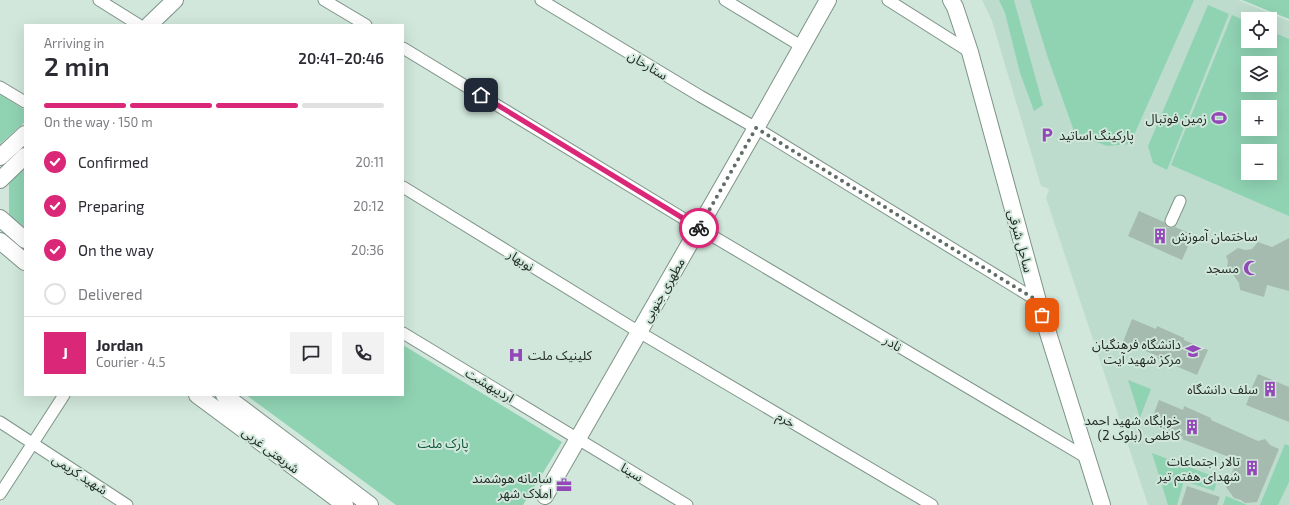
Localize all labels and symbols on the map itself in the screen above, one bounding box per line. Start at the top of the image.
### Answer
street label: ستارخان [625,47,671,84]
pin [464,78,498,112]
sports icon: زمین فوتبال [1210,109,1228,127]
place label: زمین فوتبال [1146,110,1207,127]
parking icon: پارکینگ اساتید [1038,126,1056,144]
place label: پارکینگ اساتید [1059,127,1134,145]
courier [679,208,719,248]
street label: ساحل شرقی [1004,208,1037,274]
building icon: ساختمان آموزش [1151,227,1169,245]
place label: ساختمان آموزش [1172,228,1258,245]
street label: نوبهار [503,245,537,275]
street label: مطهری جنوبی [638,255,689,326]
mosque icon: مسجد [1242,259,1260,277]
place label: مسجد [1206,260,1239,276]
pin [1025,298,1059,332]
street label: نادر [880,331,905,355]
place label: دانشگاه فرهنگیان مرکز شهید آیت [1092,336,1181,368]
school or university icon: دانشگاه فرهنگیان مرکز شهید آیت [1184,342,1202,360]
hospital icon: کلینیک ملت [507,346,525,364]
place label: کلینیک ملت [528,347,593,363]
street label: اردیبهشت [462,364,517,407]
building icon: سلف دانشگاه [1261,380,1279,398]
place label: سلف دانشگاه [1187,381,1258,397]
street label: خرم [773,407,798,432]
place label: خوابگاه شهید احمد کاظمی (بلوک 2) [1084,412,1181,444]
building icon: خوابگاه شهید احمد کاظمی (بلوک 2) [1183,418,1201,436]
street label: شریعتی غربی [239,423,303,477]
park label: پارک ملت [417,435,469,453]
street label: شهید کریمی [49,450,111,499]
place label: تالار اجتماعات شهدای هفتم تیر [1157,453,1240,487]
street label: سینا [618,459,646,485]
building icon: تالار اجتماعات شهدای هفتم تیر [1243,459,1261,477]
place label: سامانه هوشمند املاک شهر [472,470,552,502]
office icon: سامانه هوشمند املاک شهر [555,476,573,494]

